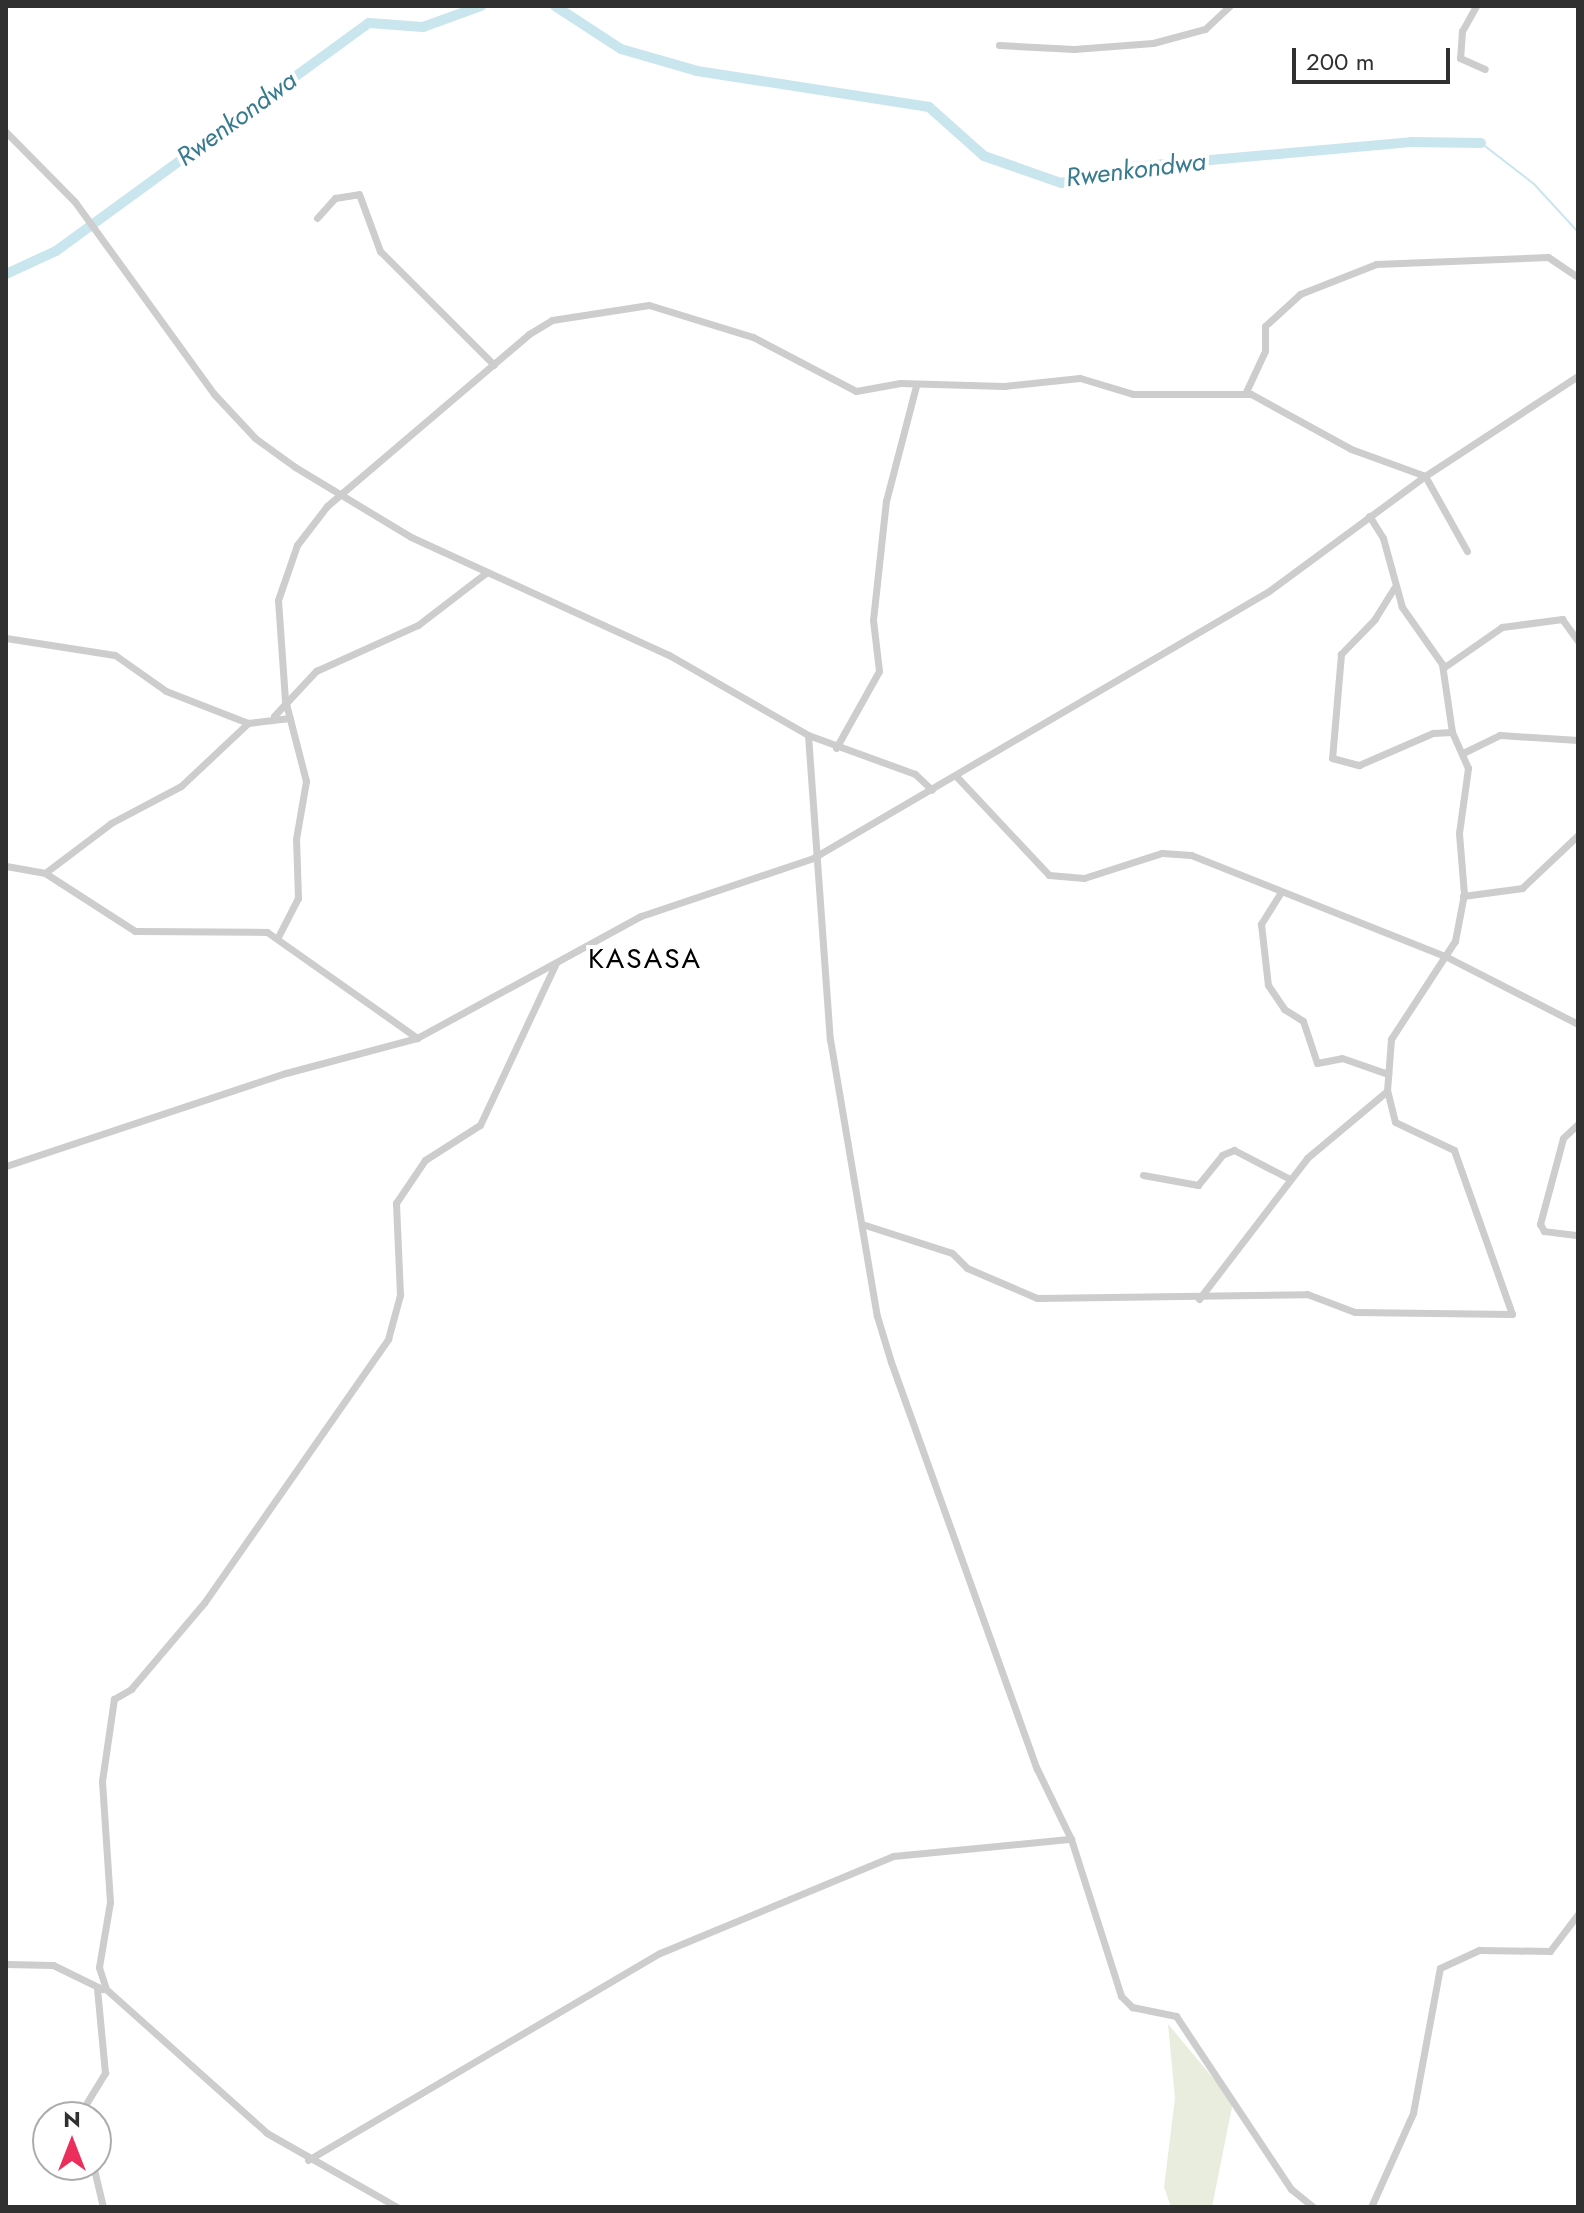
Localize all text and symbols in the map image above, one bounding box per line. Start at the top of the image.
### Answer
scale bar [1296,32,1454,82]
text: 200 m [1306,44,1374,79]
water label: Rwenkondwa [171,65,303,173]
water label: Rwenkondwa [1064,146,1208,194]
district label: KASASA [588,942,702,976]
north arrow [32,2101,112,2181]
text: N [63,2103,81,2135]

